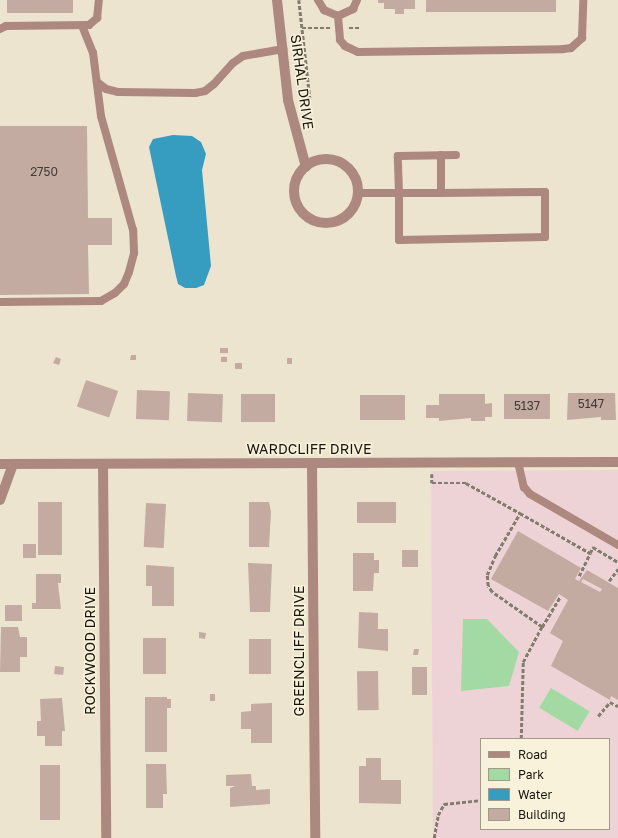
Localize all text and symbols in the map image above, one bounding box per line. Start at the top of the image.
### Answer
street label: SIRHAL DRIVE [287,33,317,131]
house number: 2750 [30,165,58,179]
house number: 5147 [578,397,604,411]
house number: 5137 [514,399,540,413]
street label: WARDCLIFF DRIVE [247,441,371,457]
street label: GREENCLIFF DRIVE [291,586,307,716]
street label: ROCKWOOD DRIVE [82,587,98,715]
legend [480,738,610,830]
text: Road [518,747,547,762]
text: Park [518,767,544,782]
text: Water [518,787,552,802]
text: Building [518,807,566,822]

